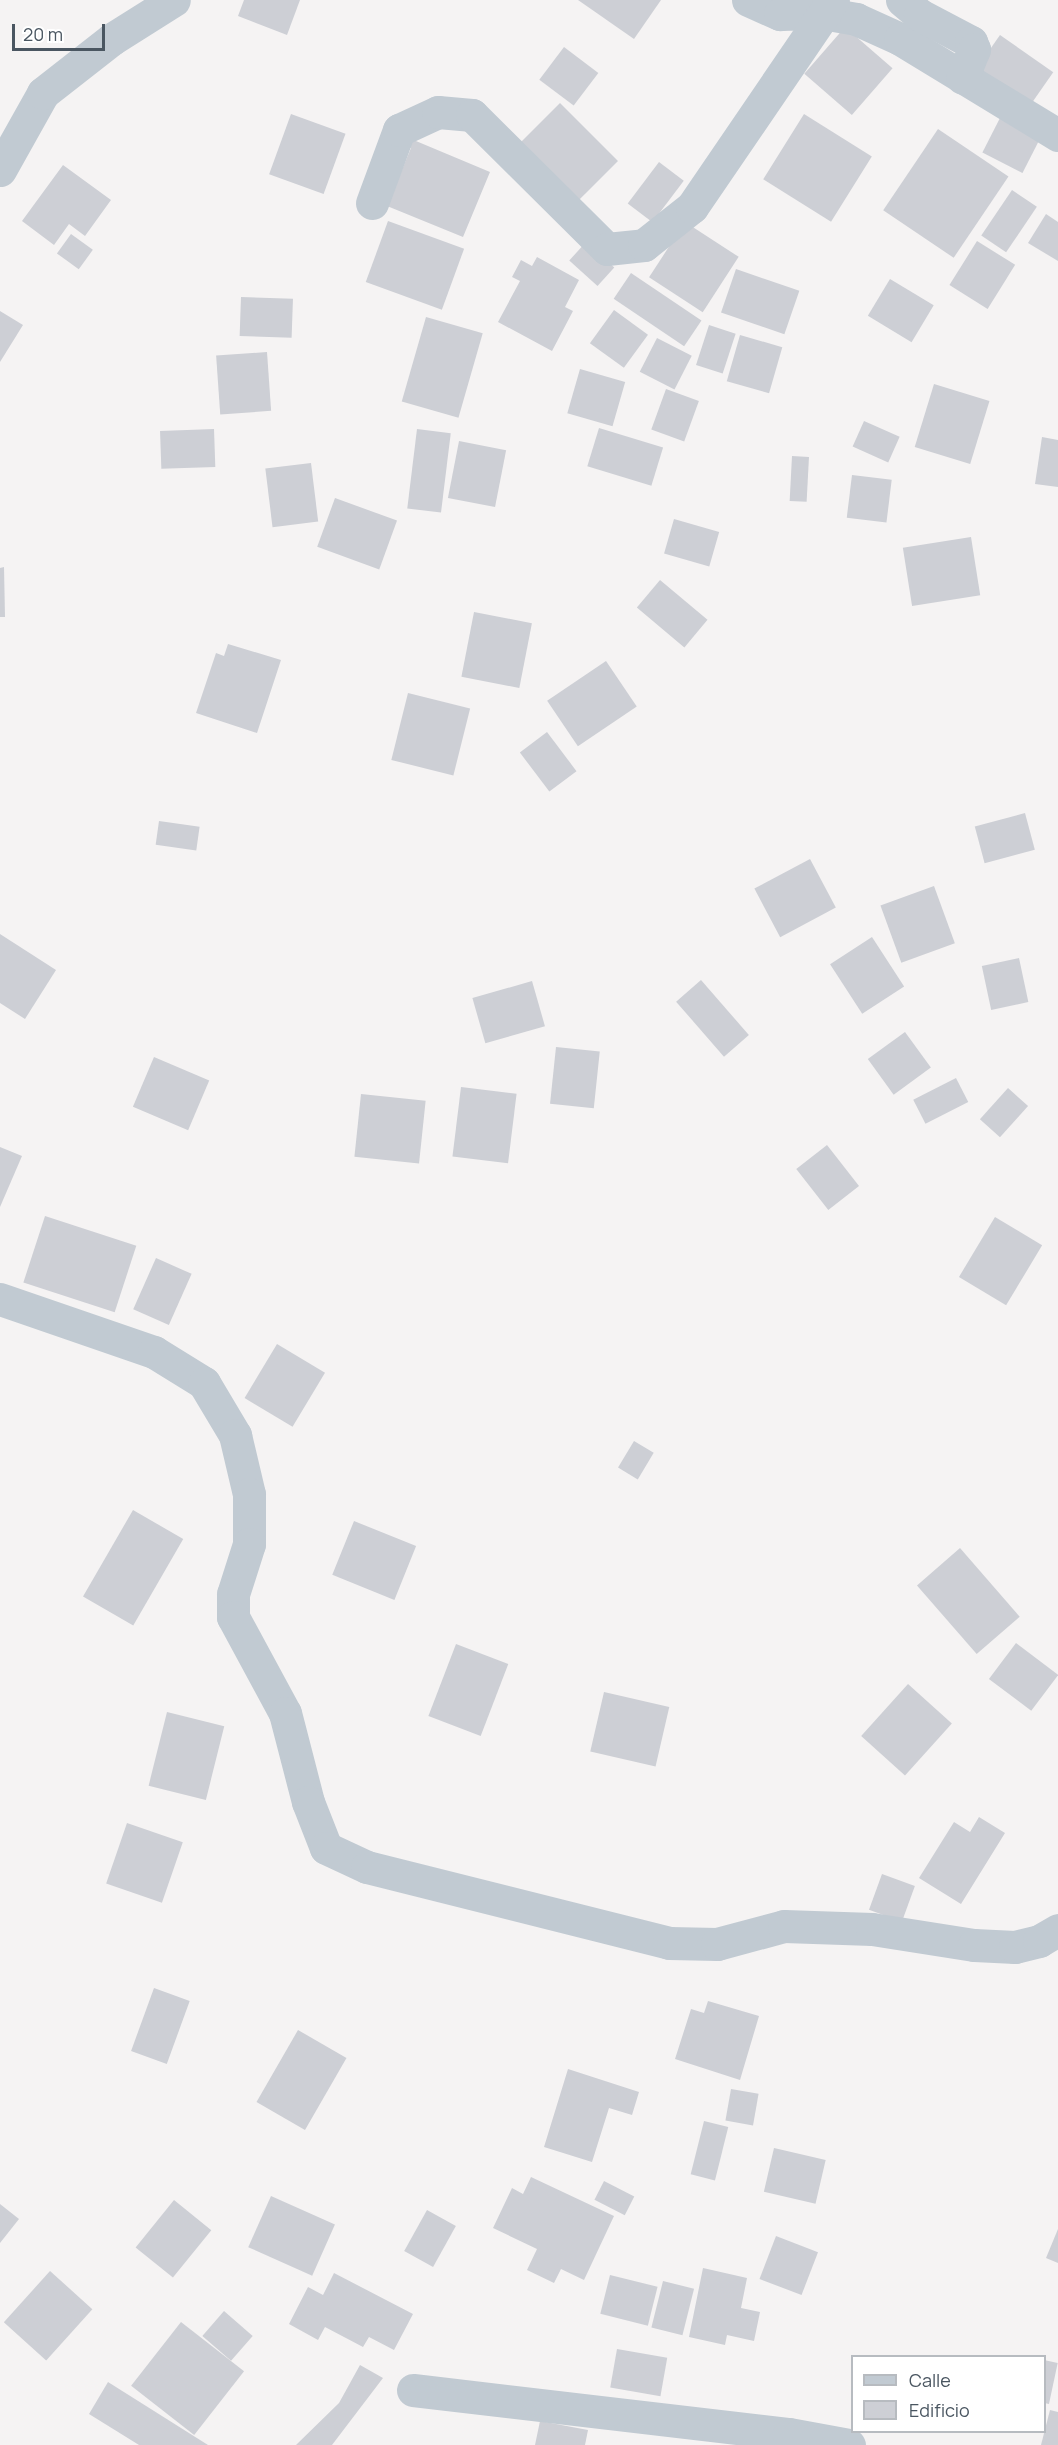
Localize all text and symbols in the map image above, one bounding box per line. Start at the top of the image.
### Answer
scale bar [15,12,108,50]
text: 20 m [23,22,63,46]
legend [851,2355,1046,2433]
text: Calle [909,2368,951,2392]
text: Edificio [909,2398,970,2422]

